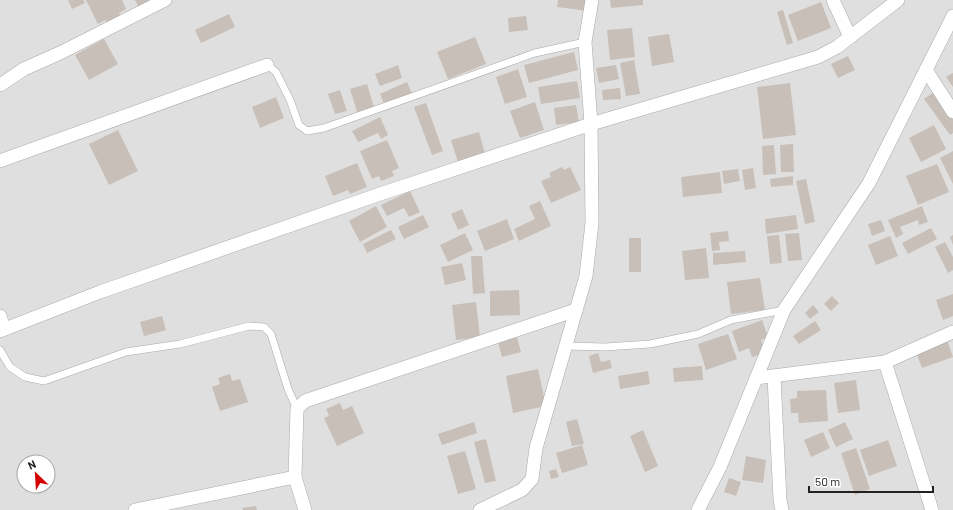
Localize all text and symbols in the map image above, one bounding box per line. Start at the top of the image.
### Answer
north arrow [16,454,56,494]
text: N [25,457,38,472]
scale bar [809,468,933,494]
text: 50 m [815,474,840,488]

